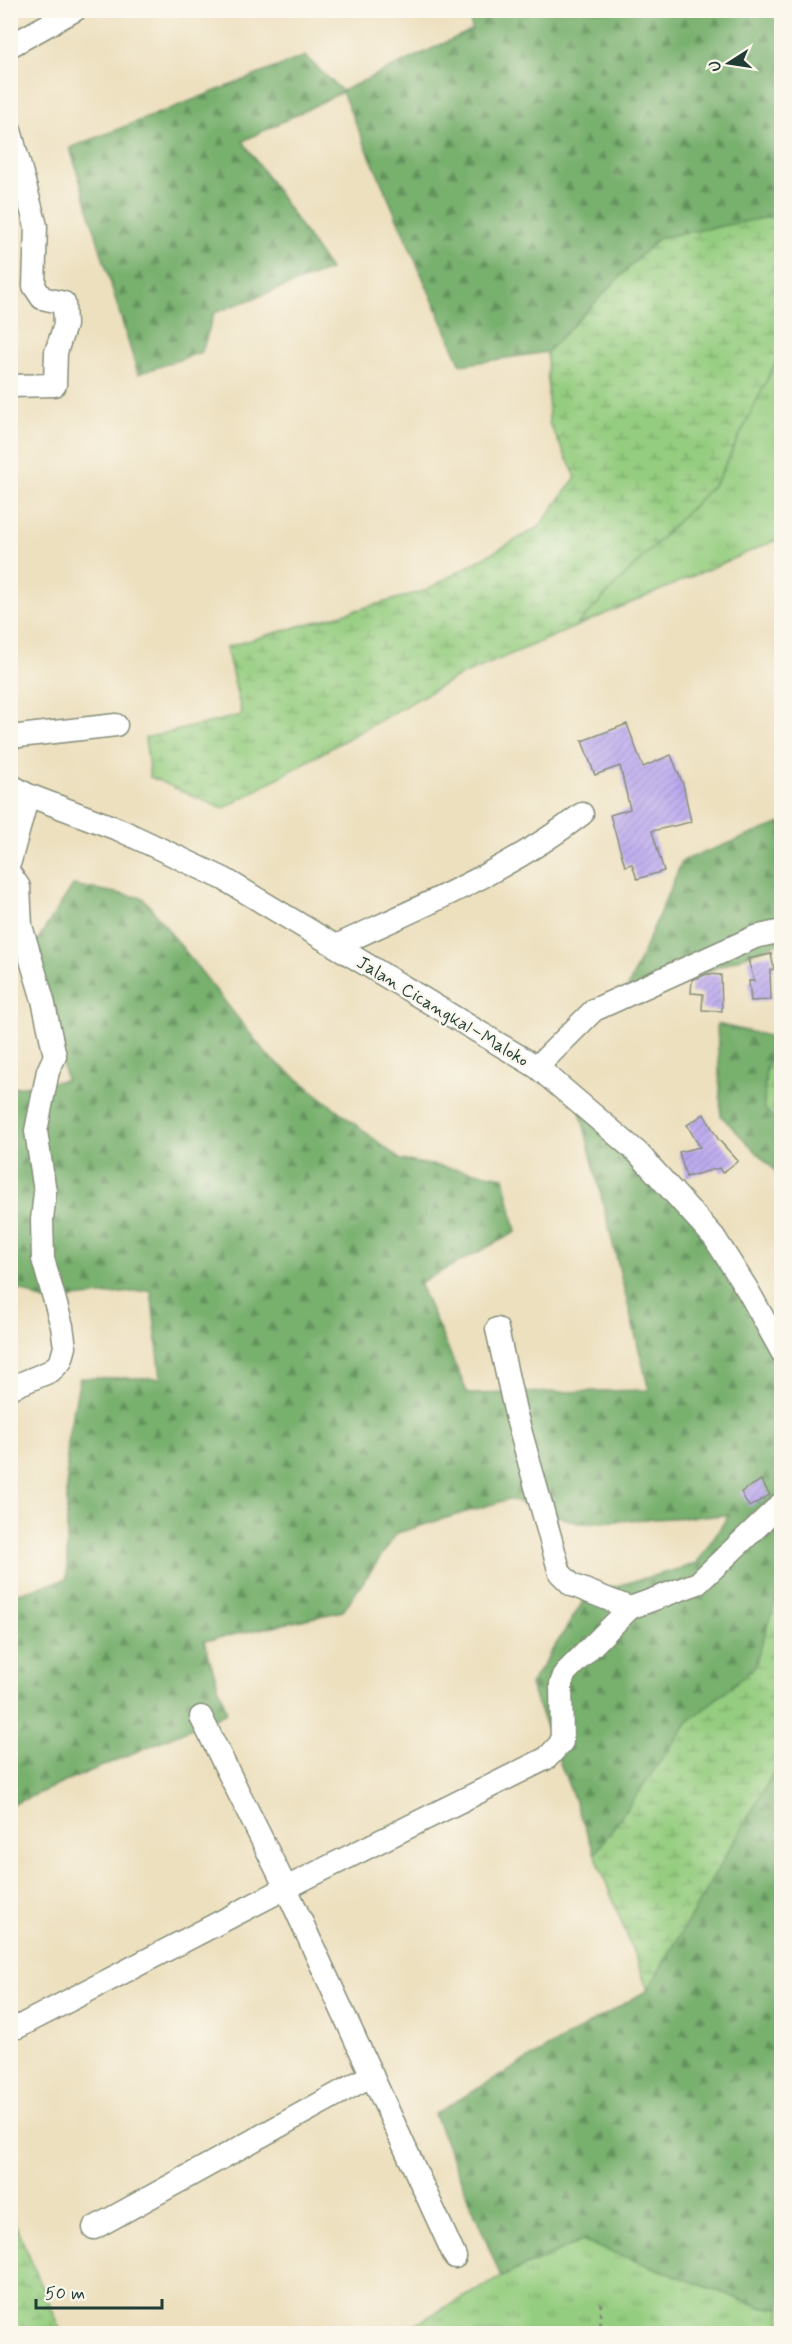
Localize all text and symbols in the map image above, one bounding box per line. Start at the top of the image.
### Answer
north arrow [699,33,759,93]
text: U [704,59,727,73]
street label: Jalan Cicangkal–Maloko [352,951,533,1073]
scale bar [36,2272,162,2310]
text: 50 m [45,2282,85,2306]

